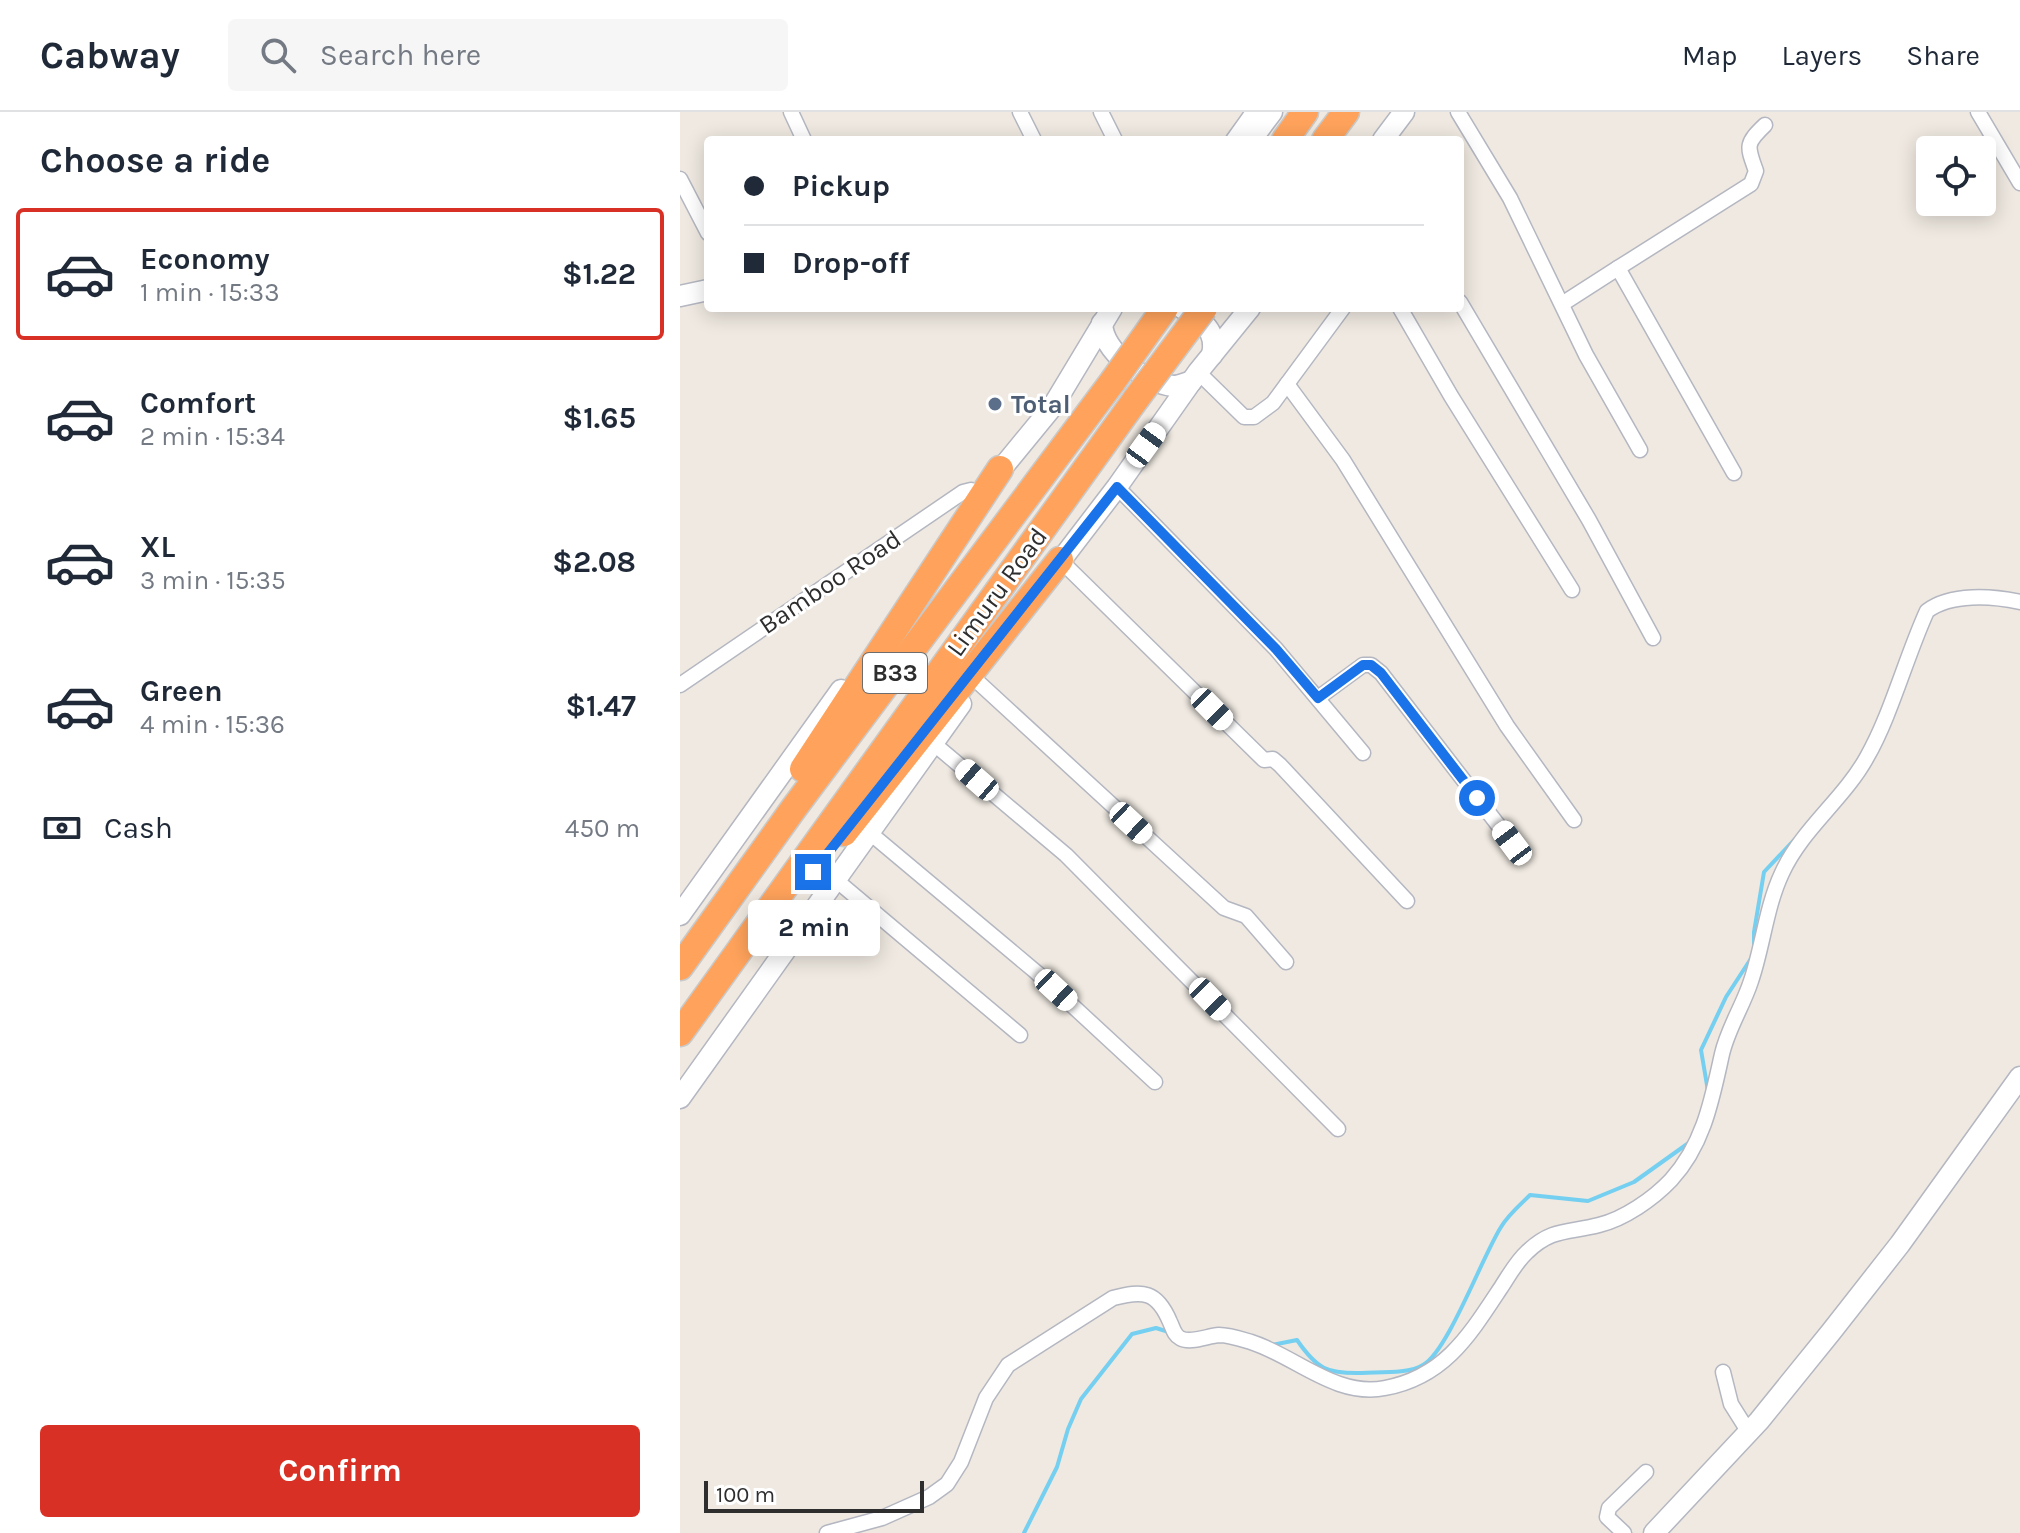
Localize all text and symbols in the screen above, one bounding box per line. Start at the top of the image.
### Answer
search box [228,19,788,91]
text: Cabway [40,33,180,78]
icon: search [256,33,300,77]
text: Search here [320,37,481,73]
text: Map [1682,39,1737,72]
text: Layers [1781,39,1862,72]
text: Share [1906,39,1980,72]
map controls [1916,136,1996,216]
button: locate [1916,136,1996,216]
text: Choose a ride [40,139,270,181]
text: Pickup [792,168,890,204]
icon: car [44,238,116,310]
text: Economy [140,241,270,277]
text: Drop-off [792,245,910,281]
text: $1.22 [562,256,636,292]
text: 1 min · 15:33 [140,277,280,308]
icon: car [44,382,116,454]
text: Comfort [140,385,256,421]
place label: Total [1011,389,1071,420]
marker: Total [986,395,1004,413]
text: $1.65 [563,400,636,436]
car [1122,419,1170,471]
text: 2 min · 15:34 [140,421,285,452]
street label: Limuru Road [940,522,1054,662]
street label: Bamboo Road [753,523,907,641]
icon: car [44,526,116,598]
text: XL [140,529,175,565]
text: $2.08 [552,544,636,580]
text: 3 min · 15:35 [140,565,286,596]
road number: B33 [863,653,927,693]
icon: car [44,670,116,742]
text: Green [140,673,223,709]
car [1187,684,1237,734]
text: $1.47 [565,688,636,724]
text: 4 min · 15:36 [140,709,285,740]
car [951,755,1003,805]
route start [1459,780,1495,816]
car [1105,798,1157,848]
icon: cash [40,806,84,850]
text: Cash [104,810,173,846]
text: 450 m [565,813,640,844]
car [1488,817,1536,869]
route end [795,854,831,890]
callout: 2 min [747,900,879,956]
text: 2 min [778,912,850,943]
car [1030,965,1082,1015]
car [1185,973,1235,1025]
button: Confirm [40,1425,640,1517]
scale bar [704,1477,924,1513]
text: 100 m [716,1482,775,1508]

